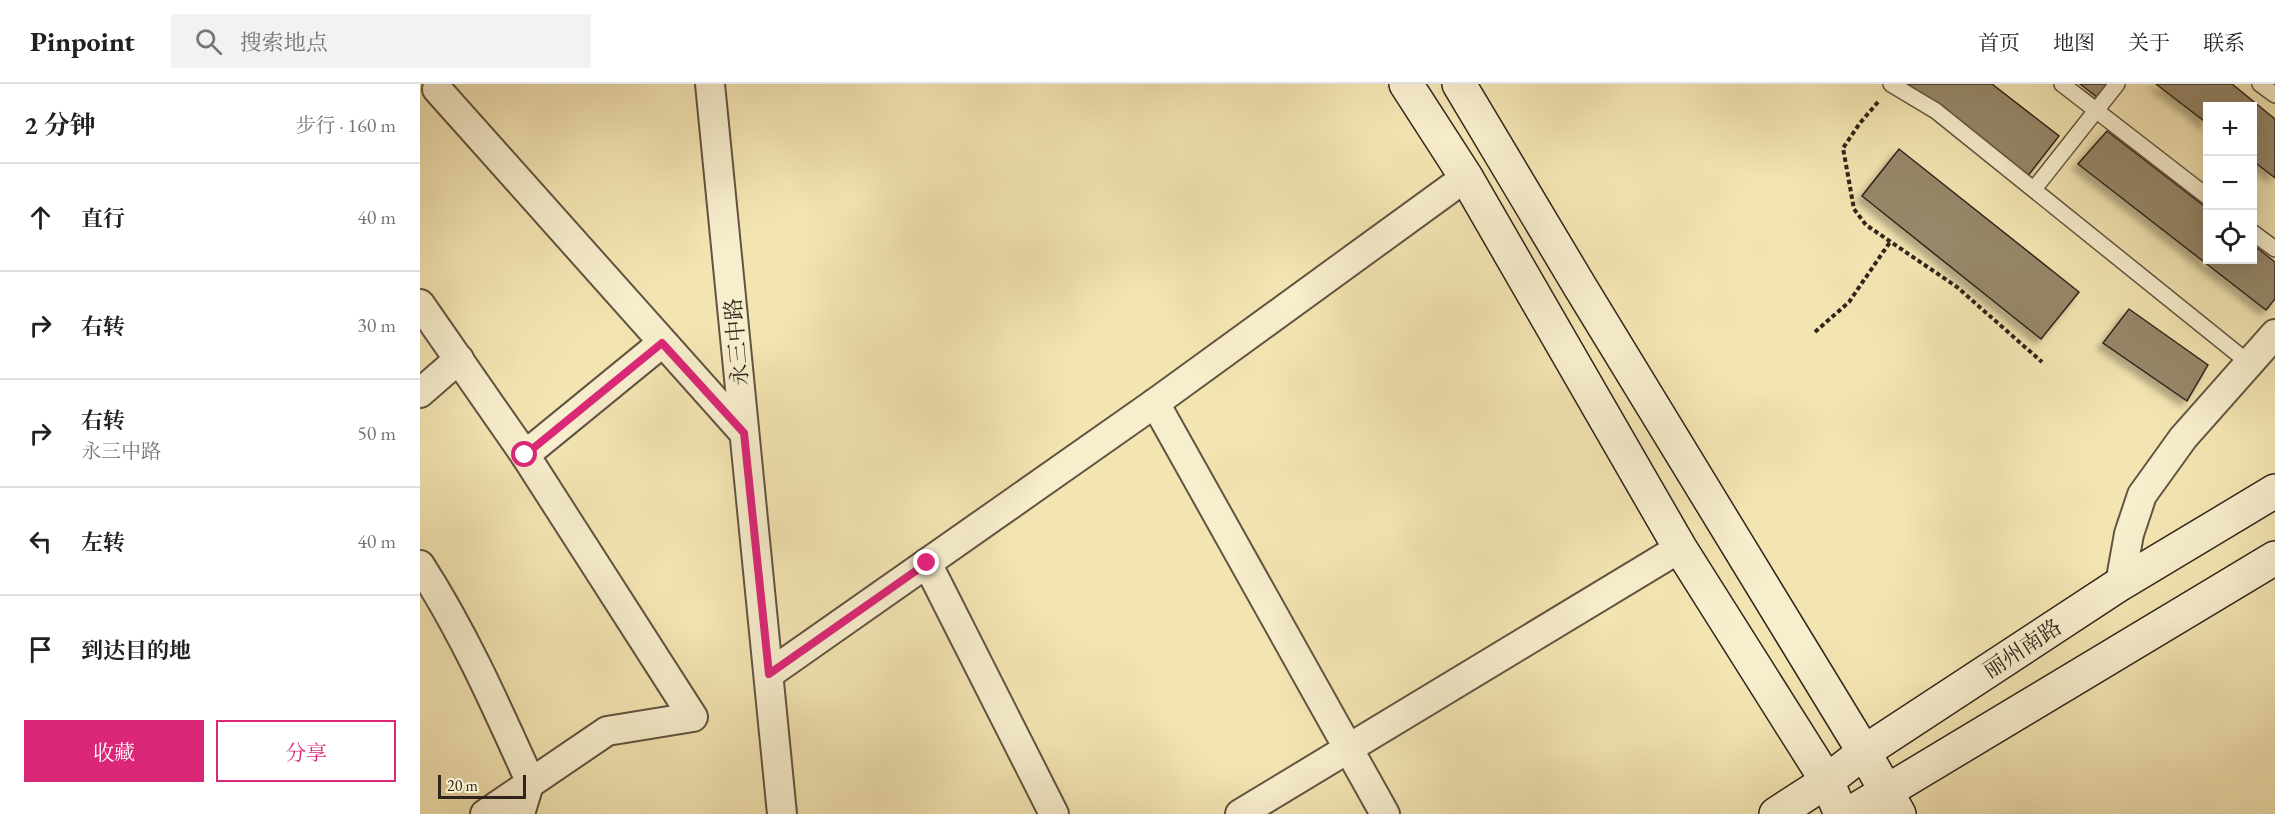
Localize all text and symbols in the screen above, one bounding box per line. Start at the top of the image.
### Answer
search box [171,14,591,68]
text: Pinpoint [30,23,135,59]
icon: search [192,25,225,58]
text: 搜索地点 [240,28,328,57]
text: 首页 [1978,29,2020,56]
text: 地图 [2053,29,2095,56]
text: 关于 [2128,29,2170,56]
text: 联系 [2203,29,2245,56]
map controls [2203,102,2257,264]
button: + [2203,102,2257,156]
text: 2 分钟 [24,108,96,142]
text: 步行 · 160 m [296,112,396,138]
button: − [2203,156,2257,210]
icon: ahead [24,201,57,234]
text: 直行 [81,204,125,233]
text: 40 m [357,204,396,230]
button: locate [2203,210,2257,264]
street label: 永三中路 [718,297,755,387]
icon: right [24,309,57,342]
text: 右转 [81,312,125,341]
text: 30 m [357,312,396,338]
text: 右转 [81,406,125,435]
icon: right [24,417,57,450]
text: 50 m [357,420,396,446]
text: 永三中路 [81,438,161,464]
route start [511,441,537,467]
icon: left [24,525,57,558]
text: 左转 [81,528,125,557]
text: 40 m [357,528,396,554]
route end [913,549,939,575]
street label: 丽州南路 [1977,612,2067,685]
icon: arrive [24,633,57,666]
text: 到达目的地 [81,636,191,665]
button: 收藏 [24,720,204,782]
button: 分享 [216,720,396,782]
scale bar [438,772,526,800]
text: 20 m [447,775,478,796]

